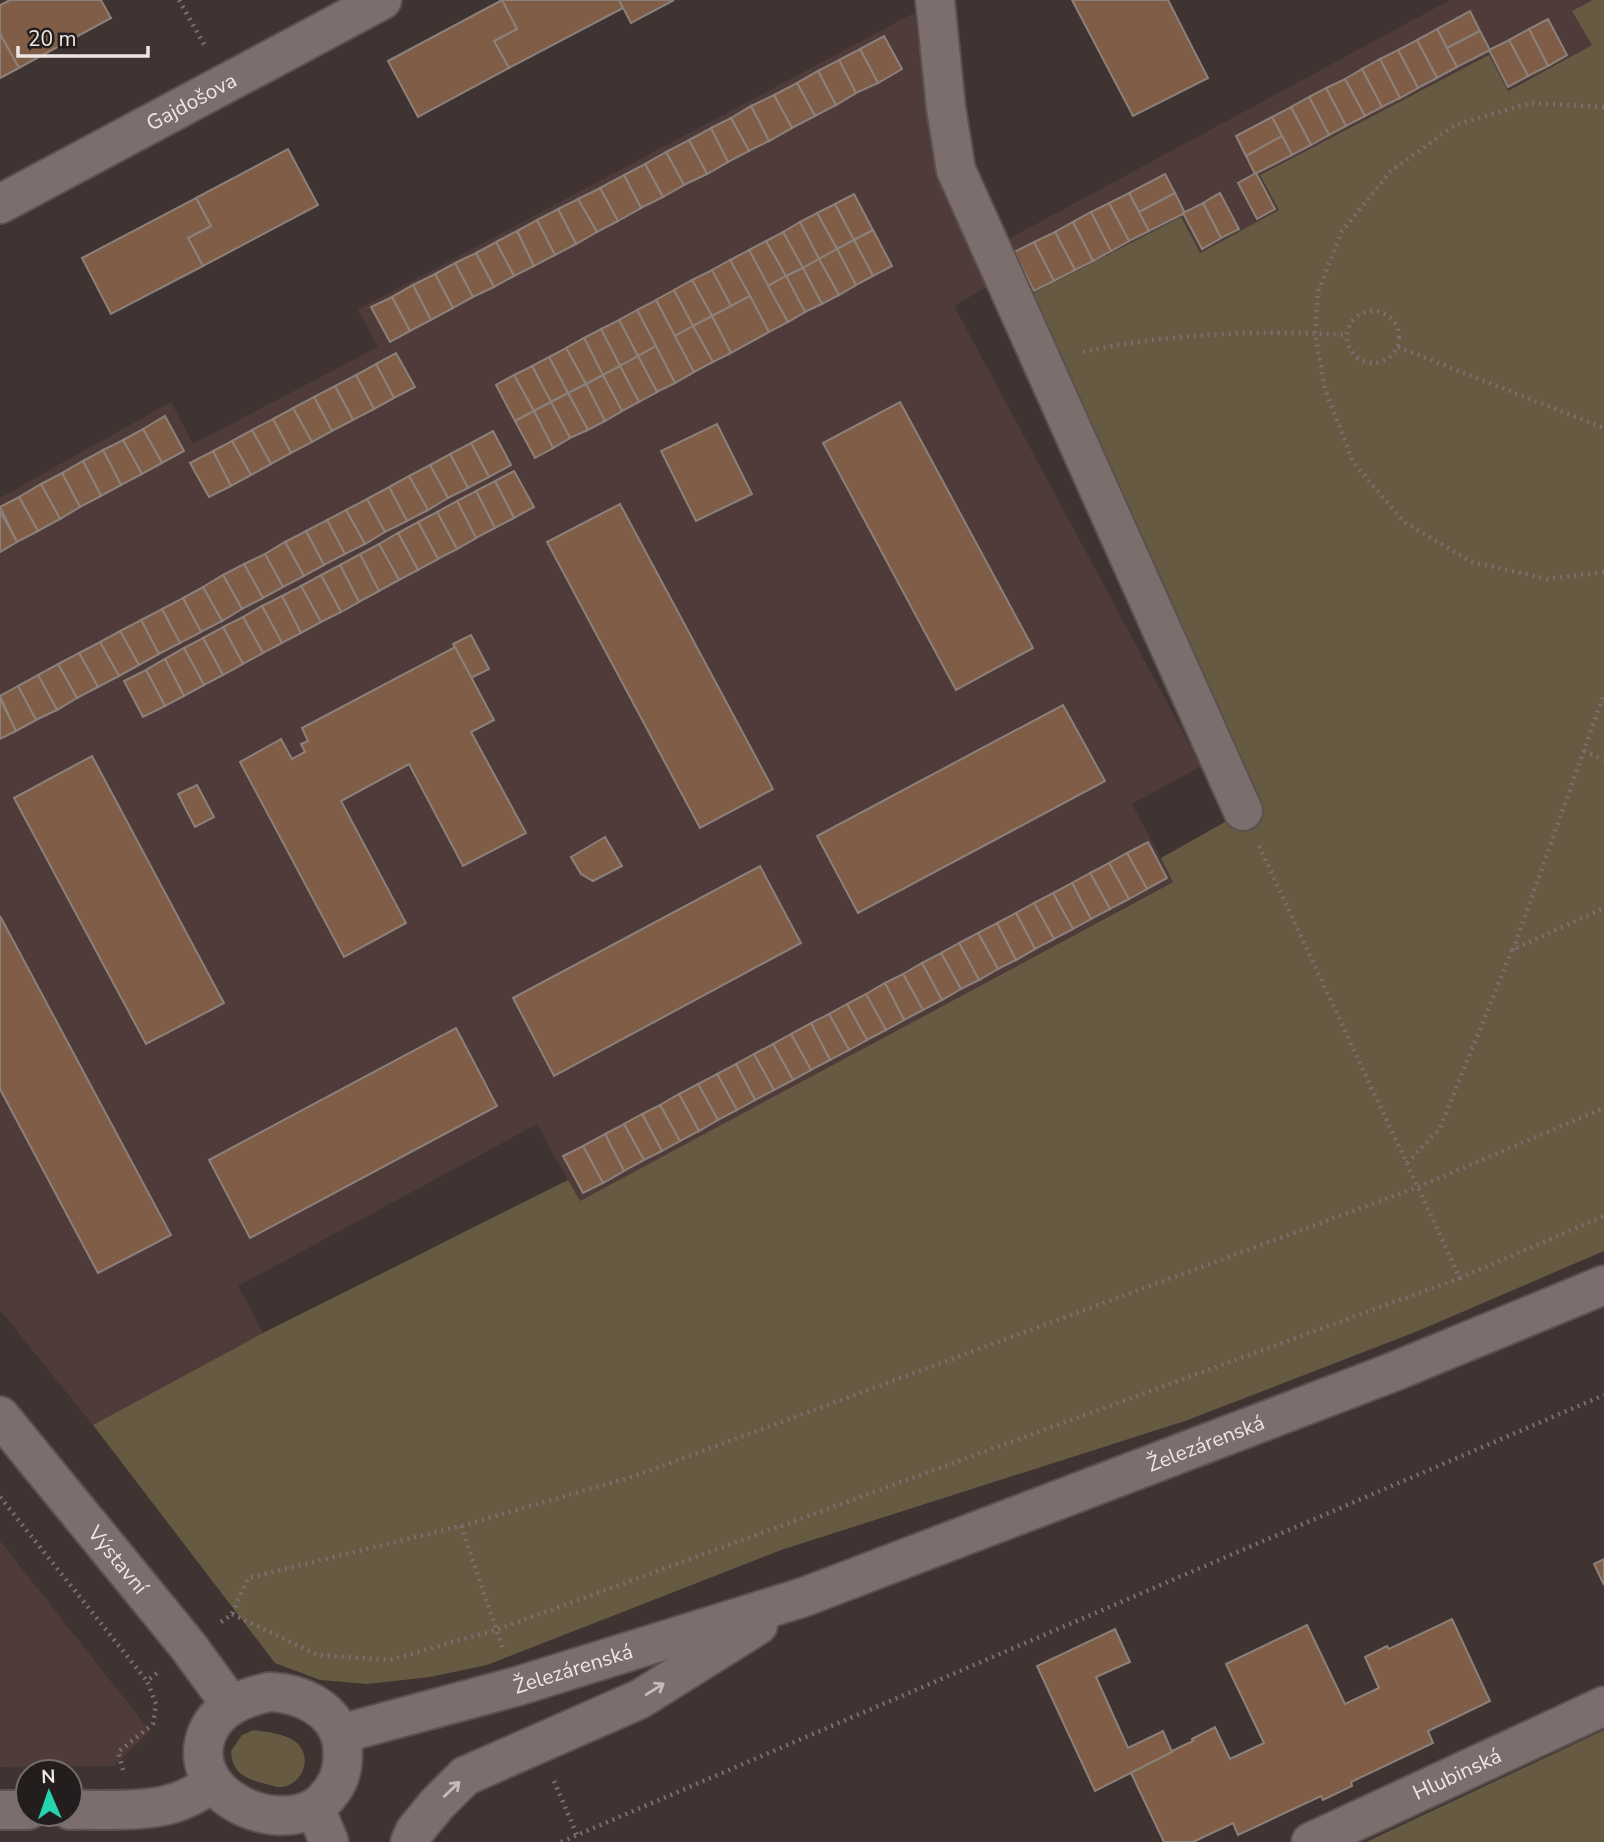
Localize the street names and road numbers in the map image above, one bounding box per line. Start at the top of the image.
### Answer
street label: Gajdošova [141,66,242,137]
street label: Železárenská [1143,1408,1268,1479]
street label: Výstavní [81,1519,155,1601]
street label: Železárenská [510,1637,636,1701]
street label: Hlubinská [1408,1742,1506,1807]

